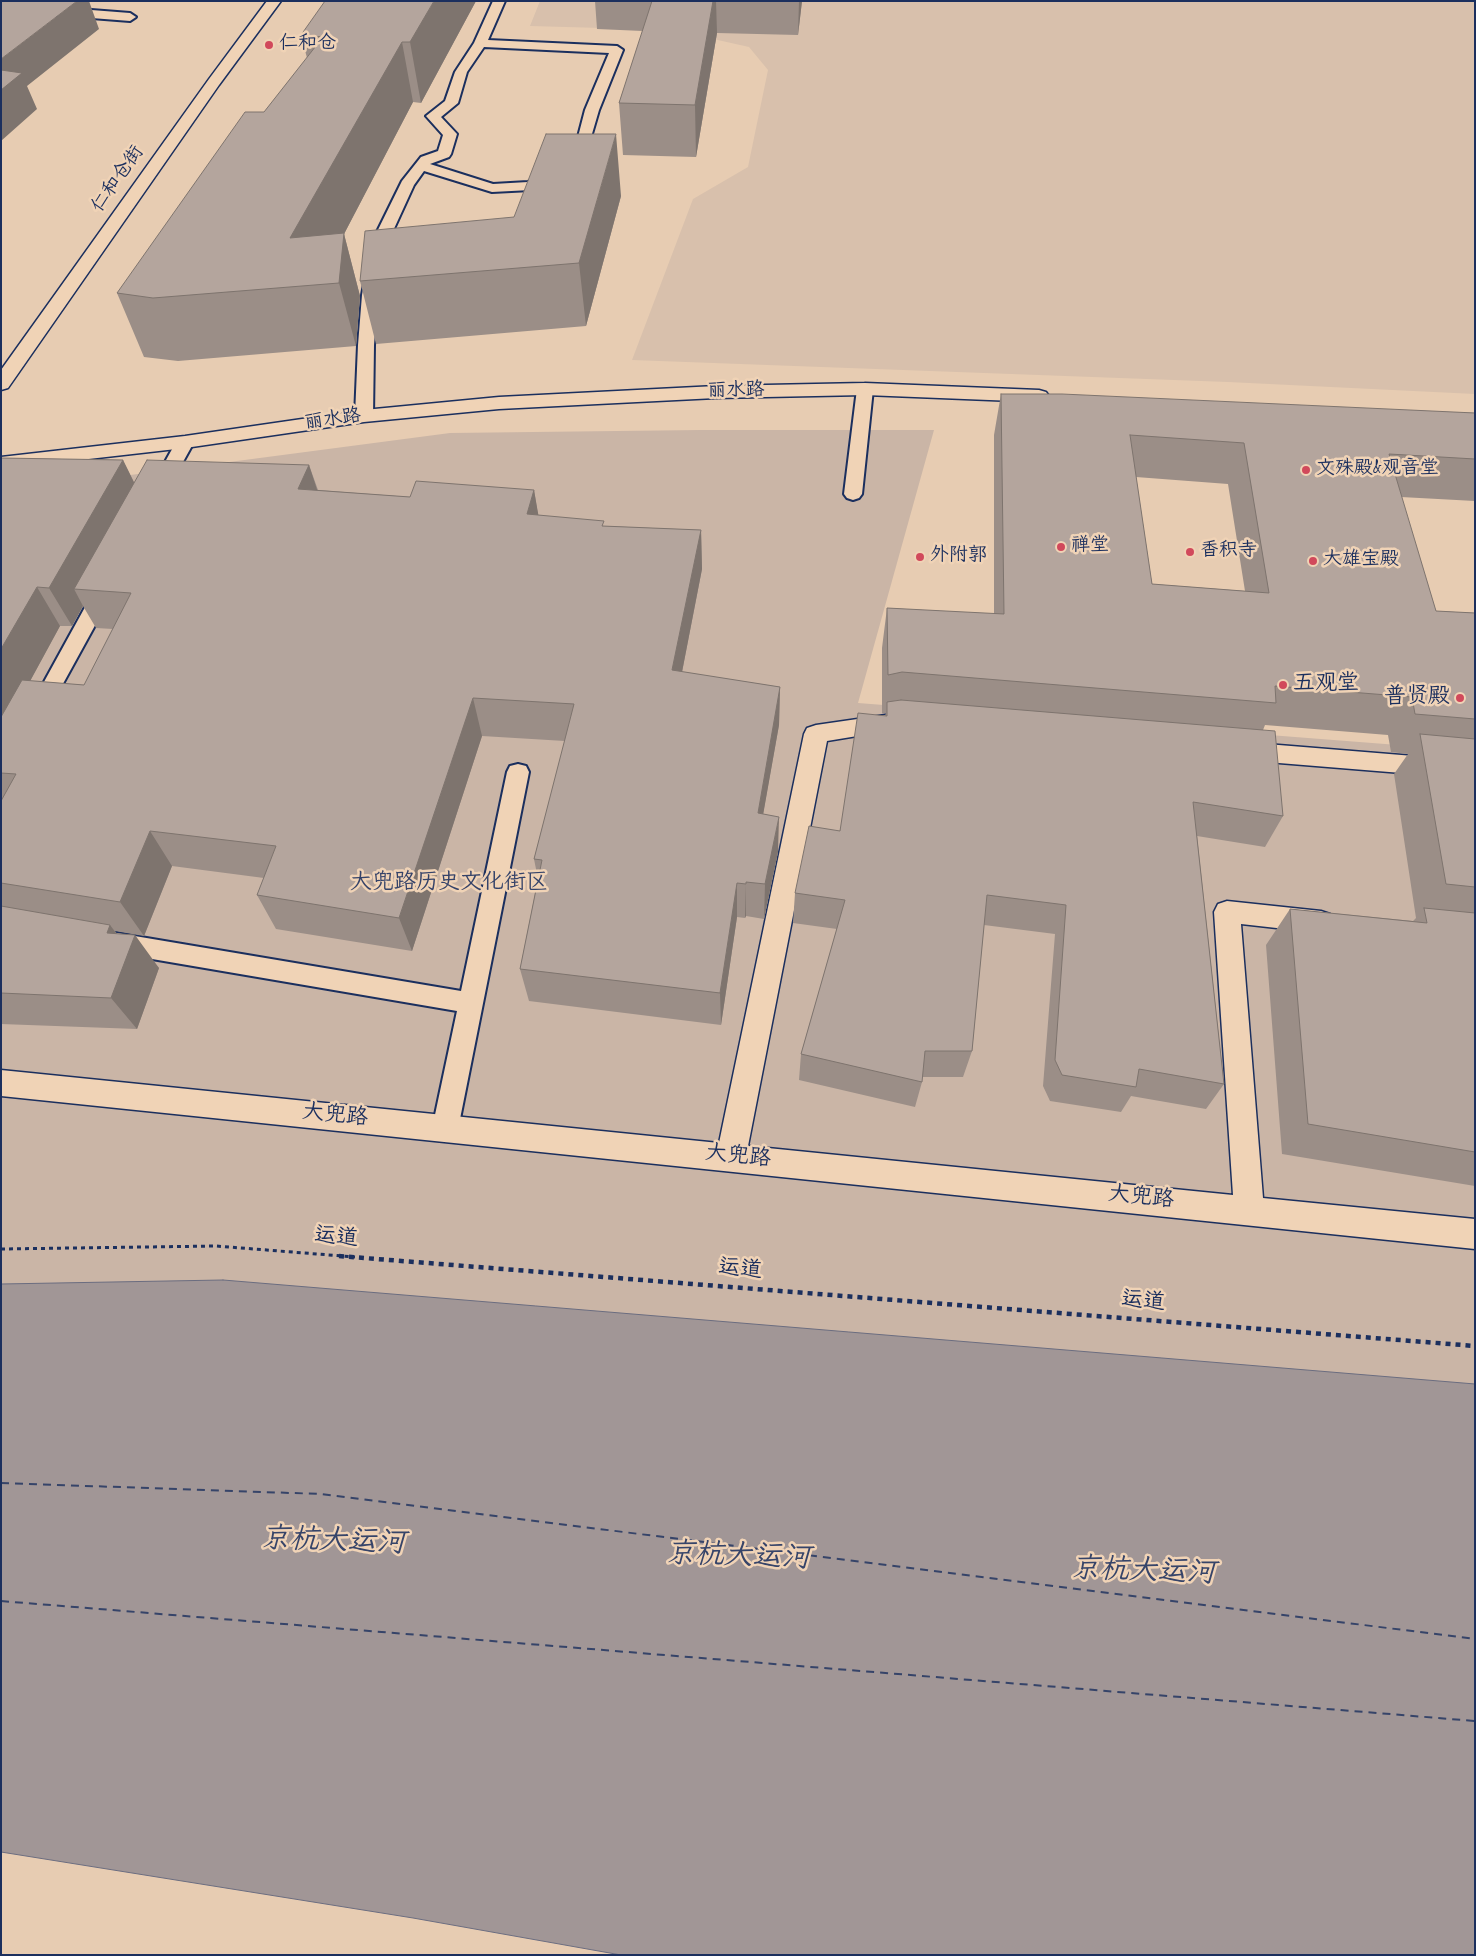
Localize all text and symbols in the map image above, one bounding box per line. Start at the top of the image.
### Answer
place label: 仁和仓 [279,34,336,56]
marker: 仁和仓 [263,39,275,51]
street label: 仁和仓街 [88,142,150,218]
street label: 丽水路 [707,380,765,404]
street label: 丽水路 [303,406,363,436]
place label: 文殊殿&观音堂 [1316,459,1439,481]
marker: 文殊殿&观音堂 [1300,464,1312,476]
place label: 禅堂 [1071,536,1109,558]
marker: 禅堂 [1055,541,1067,553]
place label: 香积寺 [1200,541,1257,563]
place label: 外附郭 [930,546,987,568]
marker: 香积寺 [1184,546,1196,558]
place label: 大雄宝殿 [1323,550,1399,572]
marker: 外附郭 [914,551,926,563]
marker: 大雄宝殿 [1307,555,1319,567]
place label: 五观堂 [1293,672,1359,698]
marker: 五观堂 [1277,679,1289,691]
place label: 普贤殿 [1384,685,1450,711]
marker: 普贤殿 [1454,692,1466,704]
park label: 大兜路历史文化街区 [350,871,548,897]
street label: 大兜路 [301,1100,369,1134]
street label: 大兜路 [704,1141,772,1175]
street label: 大兜路 [1107,1182,1175,1216]
street label: 运道 [313,1224,359,1254]
street label: 运道 [717,1256,763,1286]
street label: 运道 [1120,1288,1166,1318]
water label: 京杭大运河 [260,1524,406,1564]
water label: 京杭大运河 [665,1539,811,1579]
water label: 京杭大运河 [1070,1554,1216,1594]

